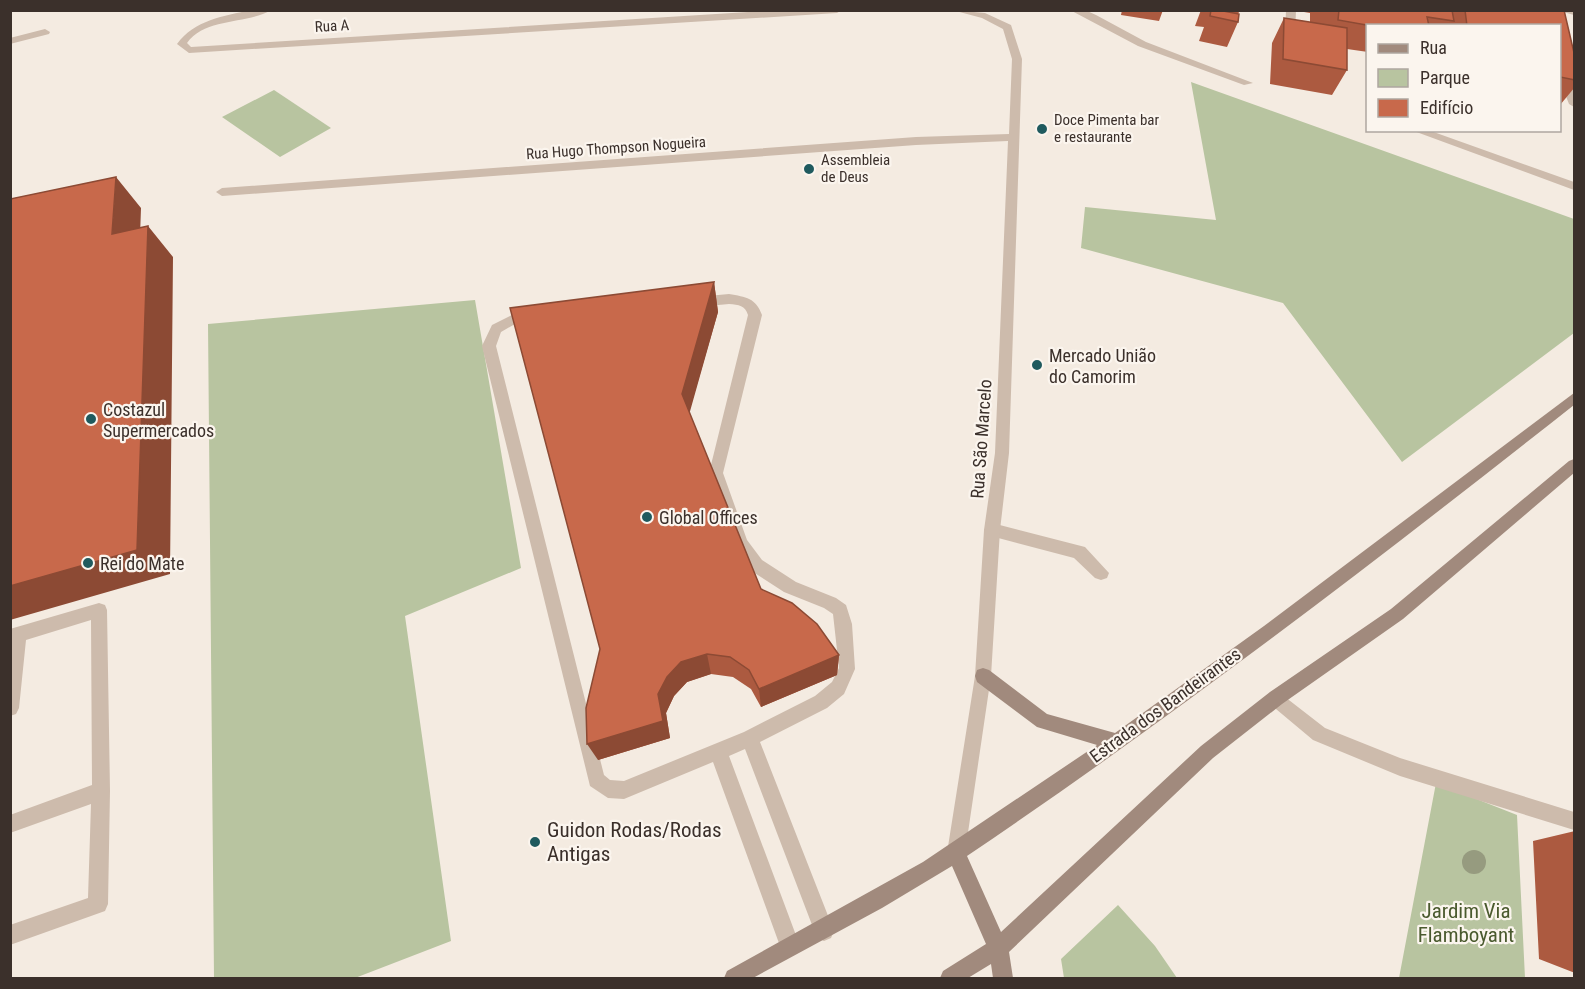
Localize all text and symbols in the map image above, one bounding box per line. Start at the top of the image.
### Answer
street label: Rua A [314,16,350,36]
legend [1366,24,1561,132]
text: Rua [1420,37,1447,58]
text: Parque [1420,67,1470,88]
text: Edifício [1420,97,1473,118]
place label: Doce Pimenta bar e restaurante [1054,111,1159,146]
marker: Doce Pimenta bar e restaurante [1035,122,1049,136]
street label: Rua Hugo Thompson Nogueira [525,133,707,163]
place label: Assembleia de Deus [821,151,890,186]
marker: Assembleia de Deus [802,162,816,176]
place label: Mercado União do Camorim [1049,345,1156,387]
marker: Mercado União do Camorim [1030,358,1044,372]
street label: Rua São Marcelo [966,379,996,499]
place label: Costazul Supermercados [103,399,214,441]
marker: Costazul Supermercados [84,412,98,426]
place label: Global Offices [659,507,758,528]
marker: Global Offices [640,510,654,524]
place label: Rei do Mate [100,553,184,574]
marker: Rei do Mate [81,556,95,570]
street label: Estrada dos Bandeirantes [1085,643,1245,767]
place label: Guidon Rodas/Rodas Antigas [547,818,722,866]
marker: Guidon Rodas/Rodas Antigas [528,835,542,849]
park label: Jardim Via Flamboyant [1418,899,1514,947]

